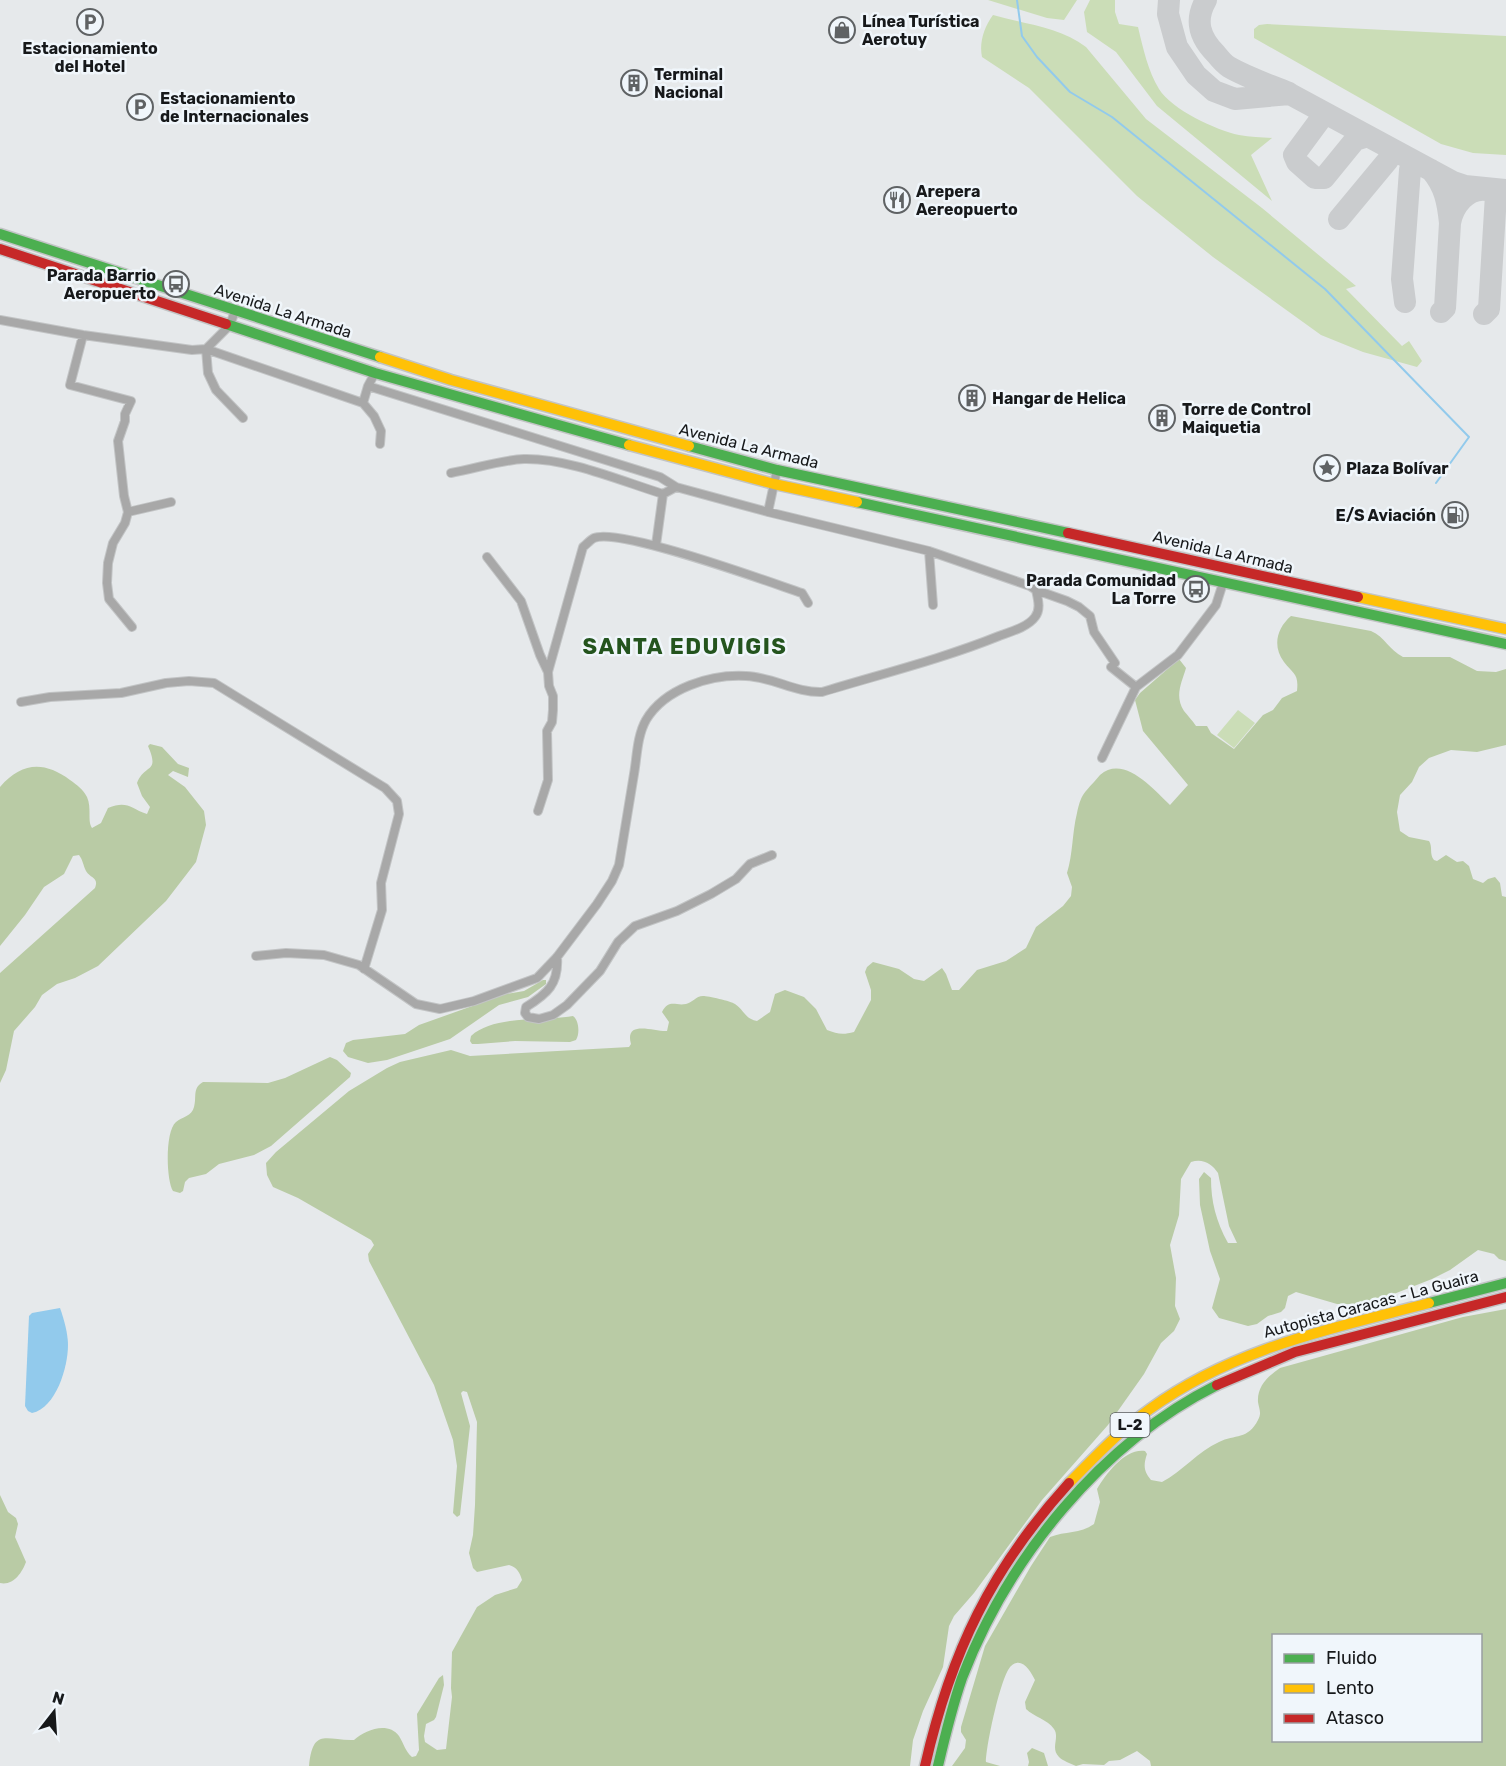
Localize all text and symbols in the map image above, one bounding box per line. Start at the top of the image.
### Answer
parking icon: Estacionamiento del Hotel [75,7,105,37]
place label: Línea Turística Aerotuy [862,12,980,49]
shop icon: Línea Turística Aerotuy [827,15,857,45]
place label: Estacionamiento del Hotel [22,39,158,76]
place label: Terminal Nacional [654,65,723,102]
building icon: Terminal Nacional [619,68,649,98]
place label: Estacionamiento de Internacionales [160,89,309,126]
parking icon: Estacionamiento de Internacionales [125,92,155,122]
place label: Arepera Aereopuerto [916,182,1018,219]
restaurant icon: Arepera Aereopuerto [882,185,912,215]
place label: Parada Barrio Aeropuerto [47,266,156,303]
bus stop icon: Parada Barrio Aeropuerto [161,269,191,299]
street label: Avenida La Armada [212,280,354,342]
building icon: Hangar de Helica [957,383,987,413]
place label: Hangar de Helica [992,389,1126,408]
place label: Torre de Control Maiquetia [1182,400,1311,437]
building icon: Torre de Control Maiquetia [1147,403,1177,433]
street label: Avenida La Armada [677,419,821,473]
place icon: Plaza Bolívar [1312,453,1342,483]
place label: Plaza Bolívar [1346,459,1449,478]
fuel station icon: E/S Aviación [1440,500,1470,530]
place label: E/S Aviación [1335,506,1436,525]
street label: Avenida La Armada [1151,527,1295,577]
place label: Parada Comunidad La Torre [1026,571,1176,608]
bus stop icon: Parada Comunidad La Torre [1181,574,1211,604]
district label: SANTA EDUVIGIS [583,633,787,660]
street label: Autopista Caracas - La Guaira [1261,1266,1481,1342]
road number: L-2 [1110,1413,1150,1437]
legend [1272,1634,1482,1742]
text: Fluido [1326,1647,1377,1669]
text: Lento [1326,1677,1374,1699]
north arrow [24,1682,84,1742]
text: N [50,1687,67,1709]
text: Atasco [1326,1707,1384,1729]

